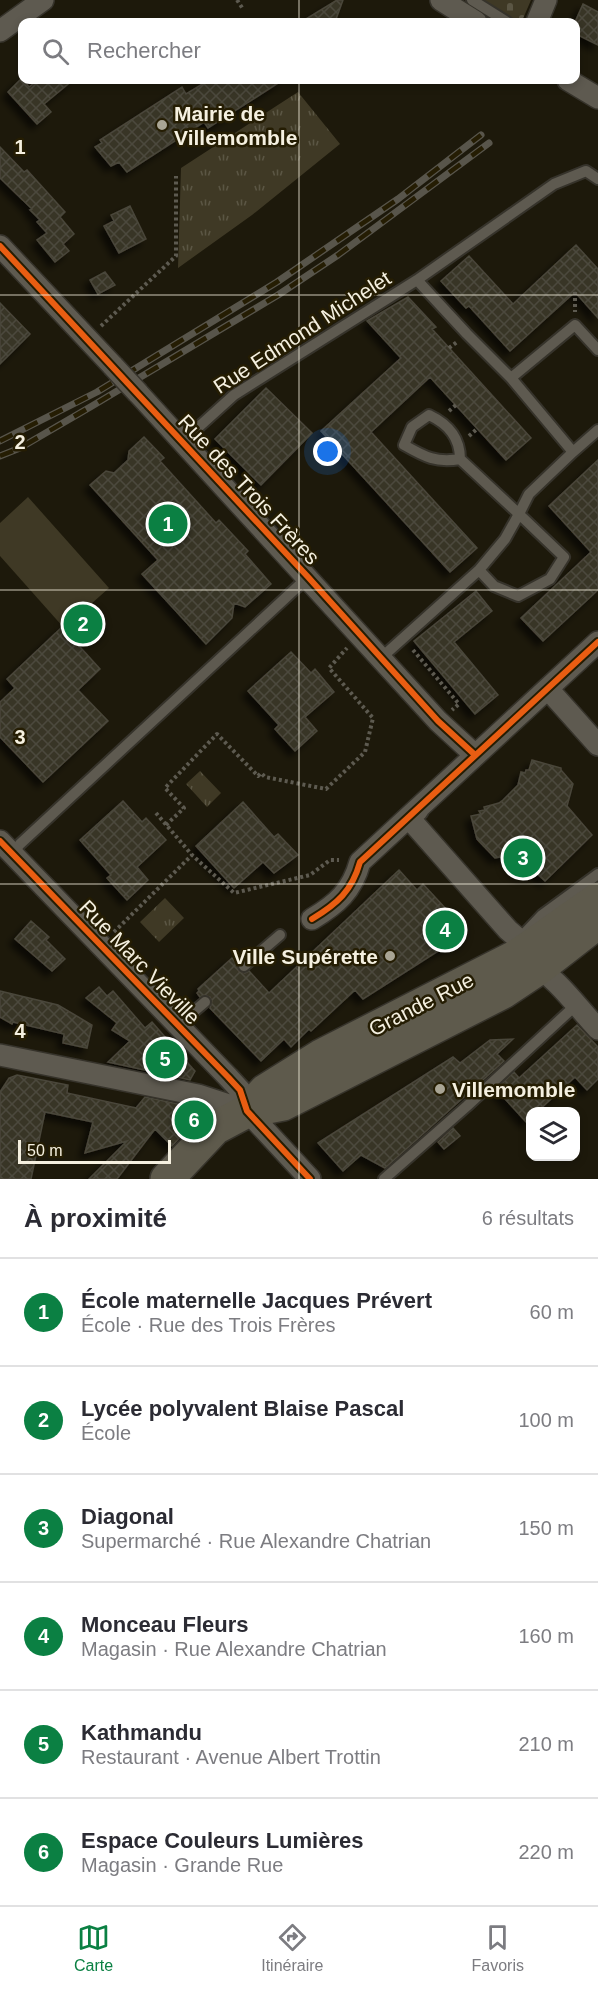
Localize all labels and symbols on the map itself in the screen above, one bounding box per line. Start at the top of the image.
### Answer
place label: Mairie de Villemomble [174,102,297,149]
marker: Mairie de Villemomble [155,118,169,132]
text: 1 [14,136,26,158]
street label: Rue Edmond Michelet [209,266,395,398]
street label: Rue des Trois Frères [174,409,324,569]
text: 2 [14,431,26,453]
your location [313,437,342,466]
pin: 1 [148,502,188,546]
pin: 2 [64,602,103,646]
text: 3 [14,726,26,748]
pin: 3 [504,836,542,880]
street label: Rue Marc Vieville [75,895,205,1029]
pin: 4 [426,908,464,952]
place label: Ville Supérette [232,945,378,968]
marker: Ville Supérette [383,949,397,963]
street label: Grande Rue [365,968,477,1040]
text: 4 [14,1020,26,1042]
pin: 5 [146,1036,184,1082]
place label: Villemomble [452,1078,575,1101]
marker: Villemomble [433,1082,447,1096]
pin: 6 [174,1098,214,1142]
scale bar [18,1137,171,1164]

